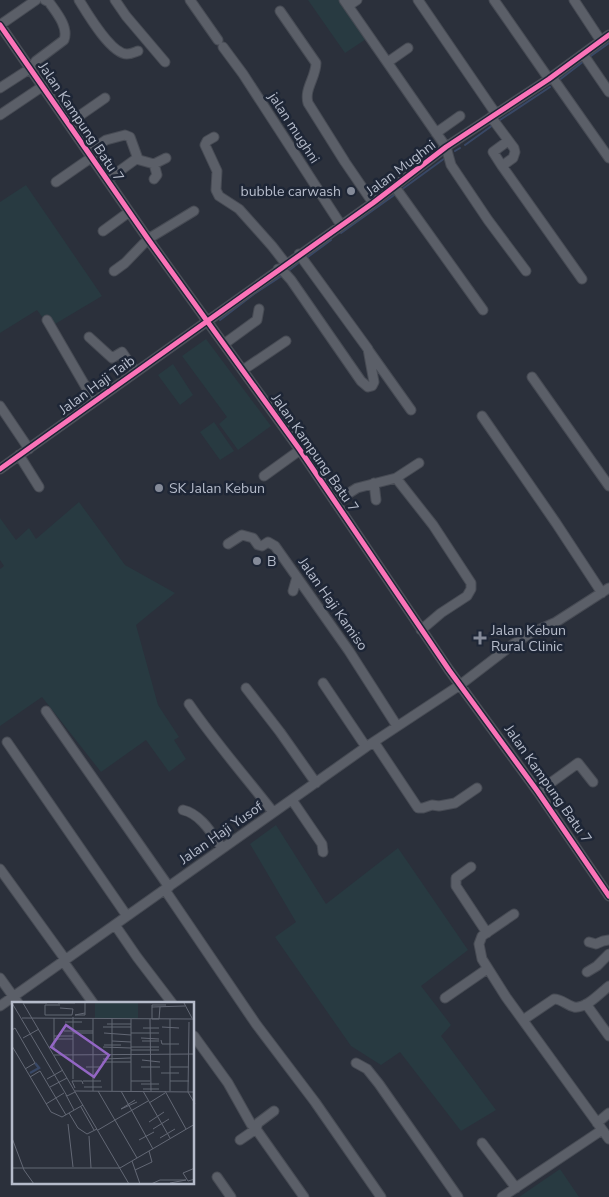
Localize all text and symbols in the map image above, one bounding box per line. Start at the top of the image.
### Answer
street label: Jalan Kampung Batu 7 [33,58,128,186]
street label: jalan mughni [263,88,324,167]
street label: Jalan Mughni [362,136,440,201]
place label: bubble carwash [241,182,341,201]
marker: bubble carwash [345,185,357,197]
street label: Jalan Haji Taib [54,351,139,420]
street label: Jalan Kampung Batu 7 [266,389,363,516]
place label: SK Jalan Kebun [169,479,265,498]
marker: SK Jalan Kebun [153,482,165,494]
place label: B [267,552,276,571]
street label: Jalan Haji Kamiso [293,553,372,654]
marker: B [251,555,263,567]
place label: Jalan Kebun Rural Clinic [490,621,566,656]
marker: Jalan Kebun Rural Clinic [473,631,487,645]
street label: Jalan Kampung Batu 7 [499,720,596,847]
street label: Jalan Haji Yusof [175,797,267,869]
inset map [12,1002,195,1184]

